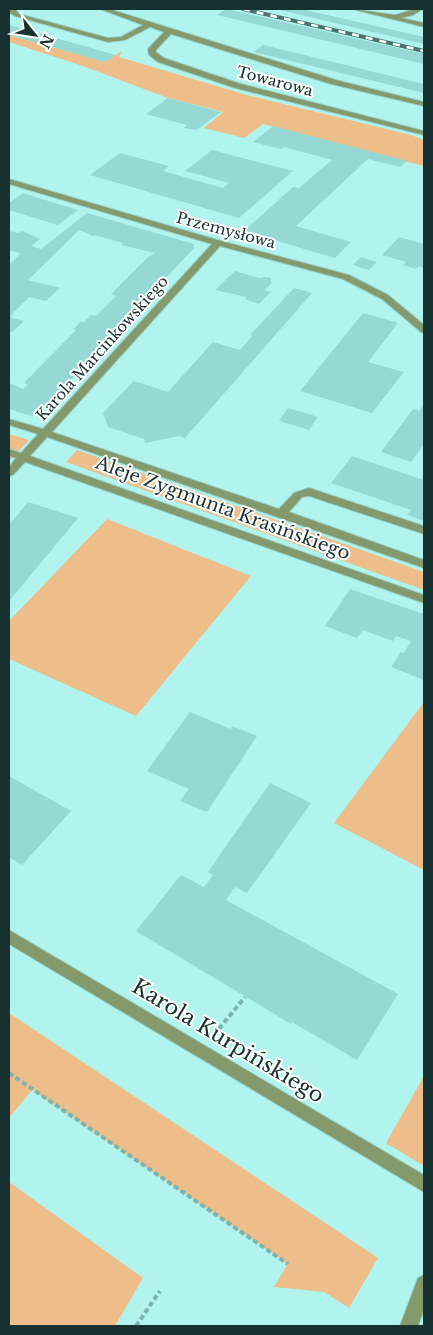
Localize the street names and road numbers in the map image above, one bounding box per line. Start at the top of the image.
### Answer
street label: Towarowa [235,62,316,100]
street label: Przemysłowa [174,208,278,253]
street label: Karola Marcinkowskiego [32,271,172,424]
street label: Aleje Zygmunta Krasińskiego [92,451,353,564]
street label: Karola Kurpińskiego [127,973,329,1109]

